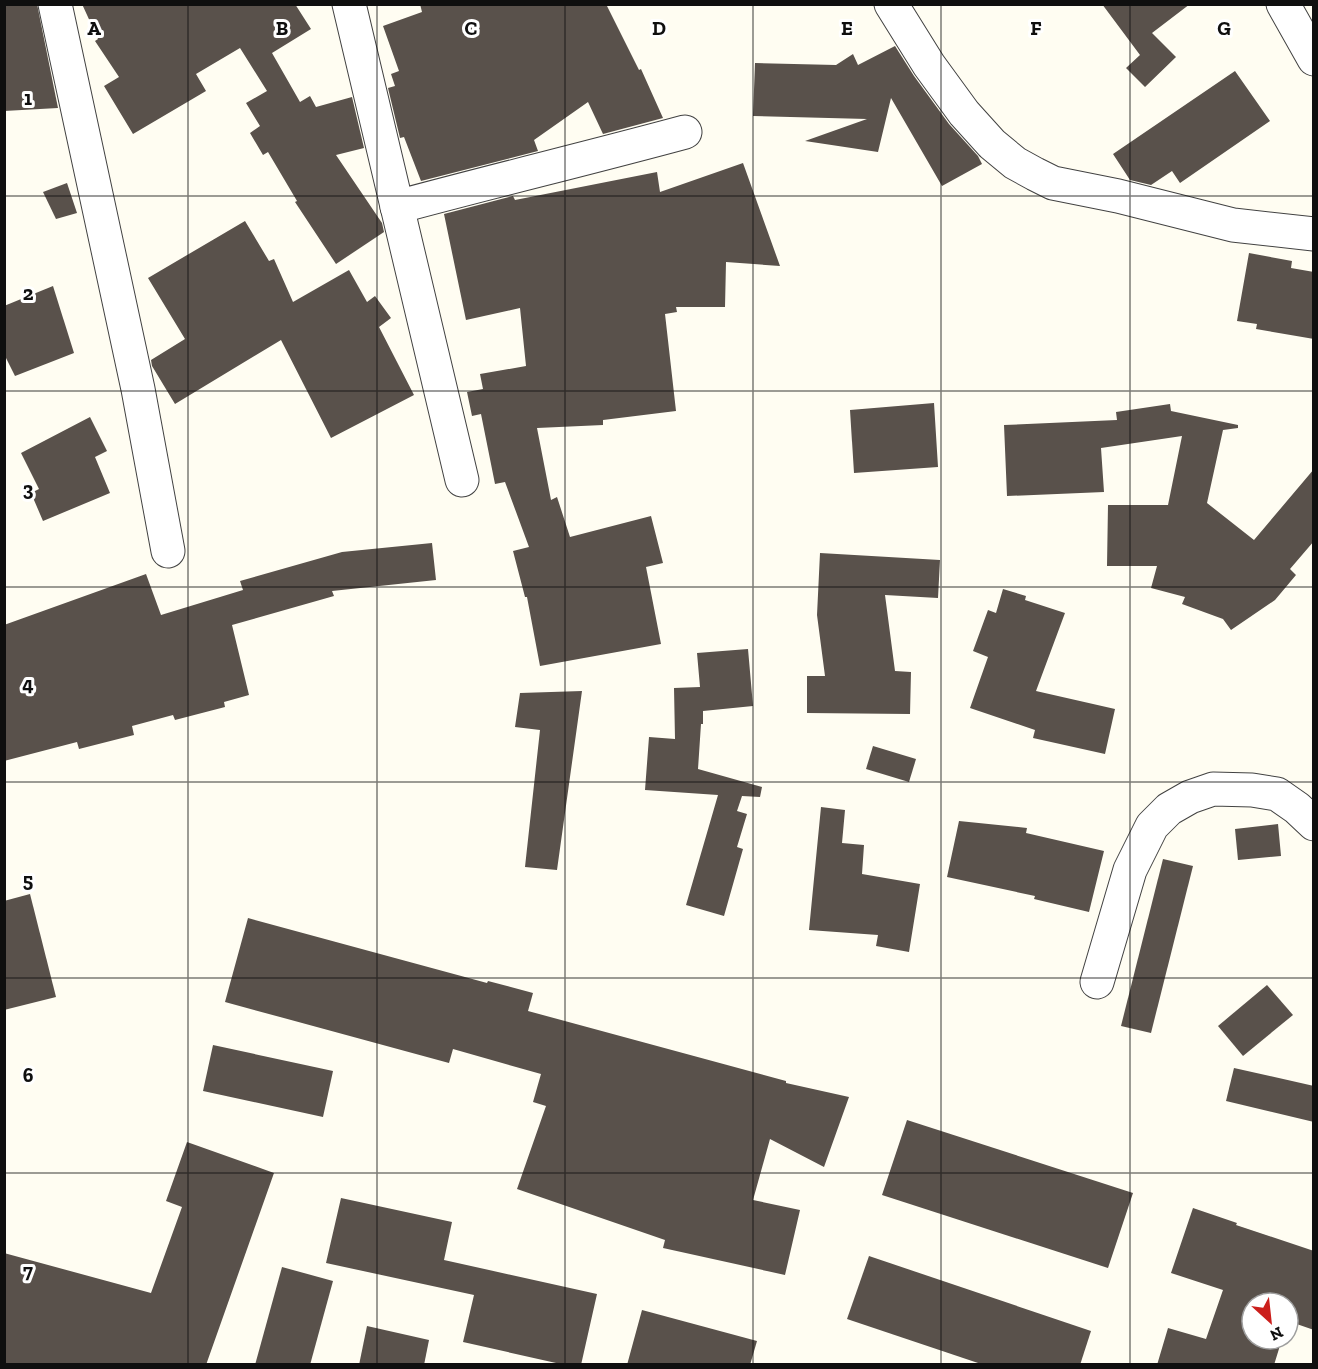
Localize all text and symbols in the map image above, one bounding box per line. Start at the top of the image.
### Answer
text: A [87,16,101,40]
text: B [276,16,288,40]
text: C [465,16,478,40]
text: D [652,16,666,40]
text: E [841,16,853,40]
text: F [1030,16,1042,40]
text: G [1217,16,1231,40]
text: 1 [24,86,32,110]
text: 2 [23,281,34,305]
text: 3 [23,477,34,501]
text: 4 [22,672,34,696]
text: 5 [23,868,33,892]
text: 6 [23,1063,34,1087]
text: 7 [23,1259,33,1283]
north arrow [1240,1291,1300,1351]
text: N [1267,1323,1286,1345]

